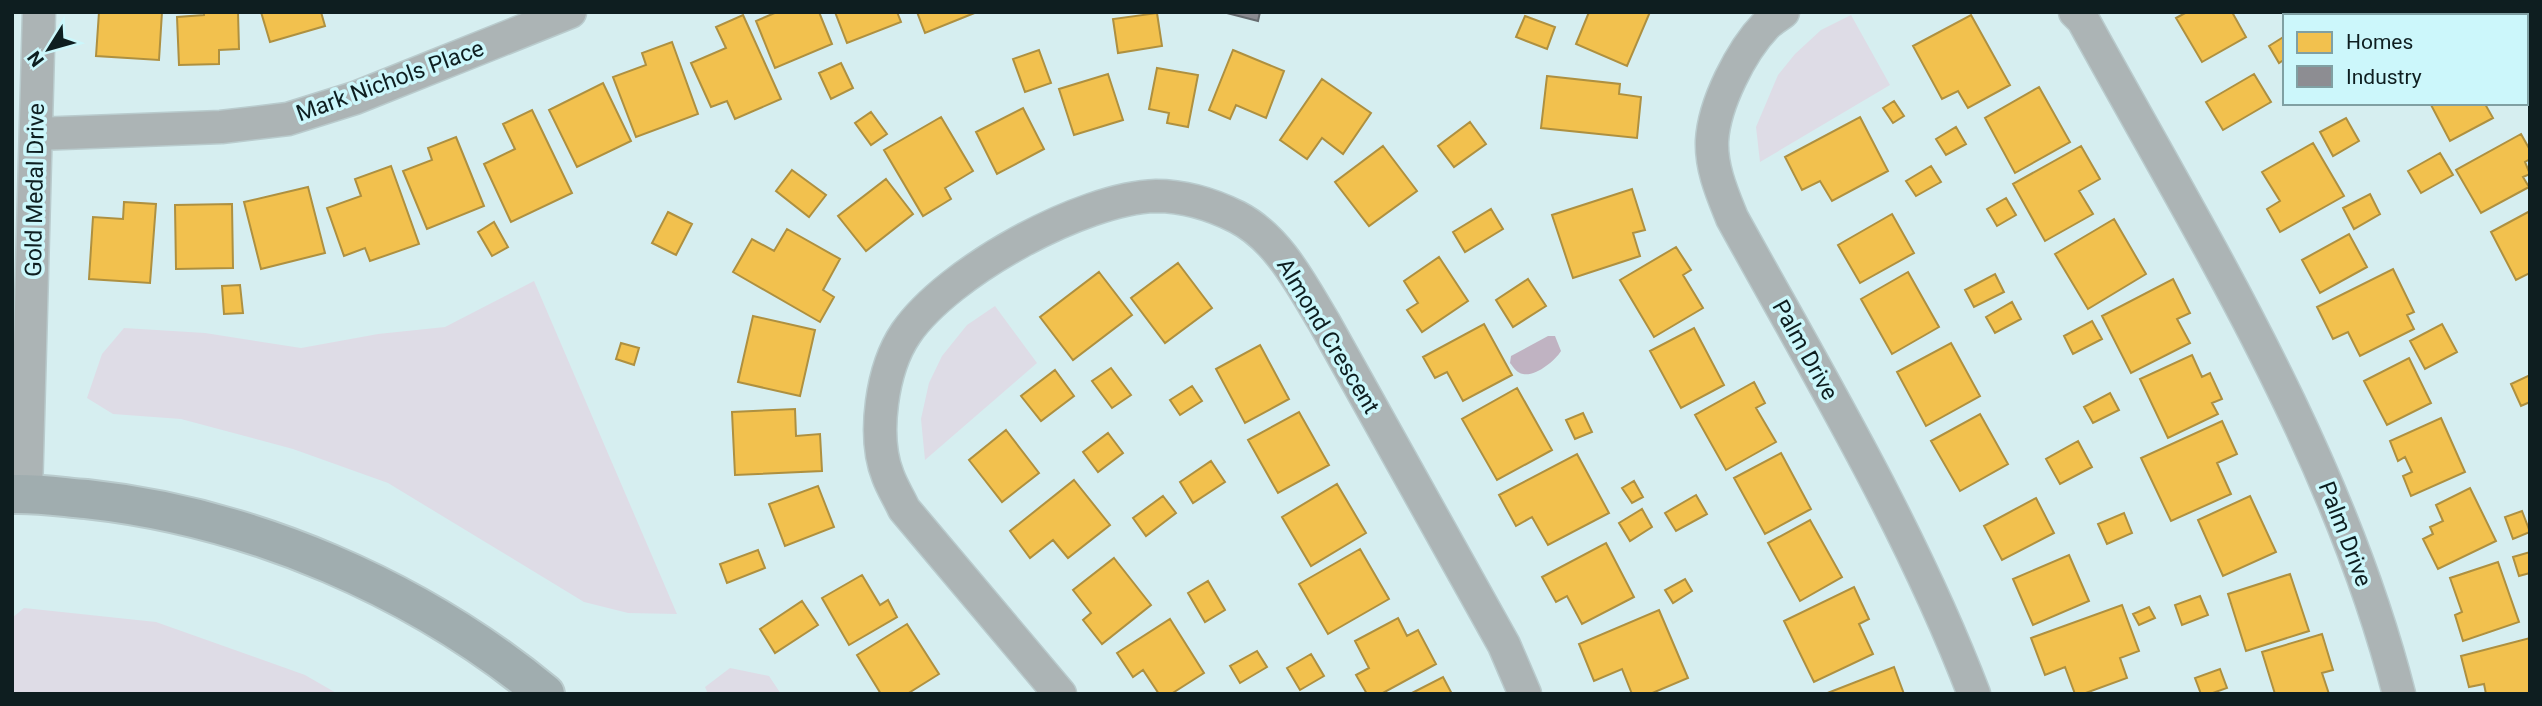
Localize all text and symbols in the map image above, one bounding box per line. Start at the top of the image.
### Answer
north arrow [14,14,84,84]
legend [2283,14,2528,105]
text: Homes [2346,30,2413,54]
street label: Mark Nichols Place [293,35,487,127]
text: N [23,47,49,71]
text: Industry [2346,65,2422,89]
street label: Gold Medal Drive [20,103,50,277]
street label: Almond Crescent [1271,253,1385,419]
street label: Palm Drive [1767,295,1843,405]
street label: Palm Drive [2313,478,2377,590]

